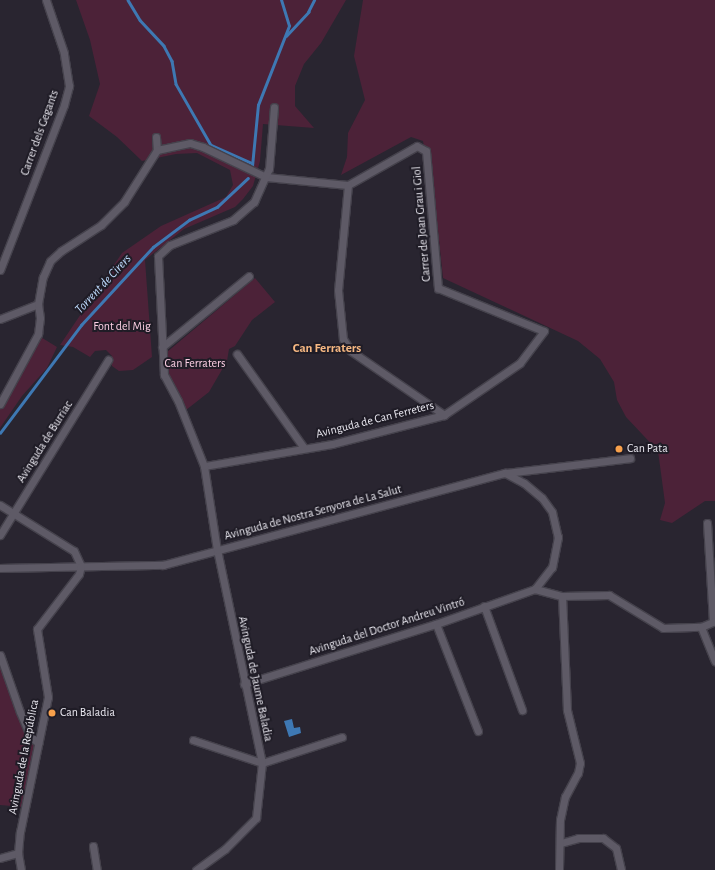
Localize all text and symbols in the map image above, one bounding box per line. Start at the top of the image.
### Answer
street label: Carrer dels Gegants [18,88,62,178]
street label: Carrer de Joan Grau i Giol [410,166,434,282]
water label: Torrent de Cirers [73,252,135,318]
park label: Font del Mig [93,320,151,334]
district label: Can Ferraters [293,341,361,357]
park label: Can Ferraters [165,357,225,371]
street label: Avinguda de Can Ferreters [314,398,436,442]
street label: Avinguda de Burriac [14,399,76,485]
place label: Can Pata [627,442,668,456]
marker: Can Pata [614,444,624,454]
street label: Avinguda de Nostra Senyora de La Salut [223,482,403,544]
street label: Avinguda del Doctor Andreu Vintró [307,595,467,659]
street label: Avinguda de Jaume Baladia [235,615,275,743]
street label: Avinguda de la República [6,698,42,816]
place label: Can Baladia [60,706,115,720]
marker: Can Baladia [47,708,57,718]

